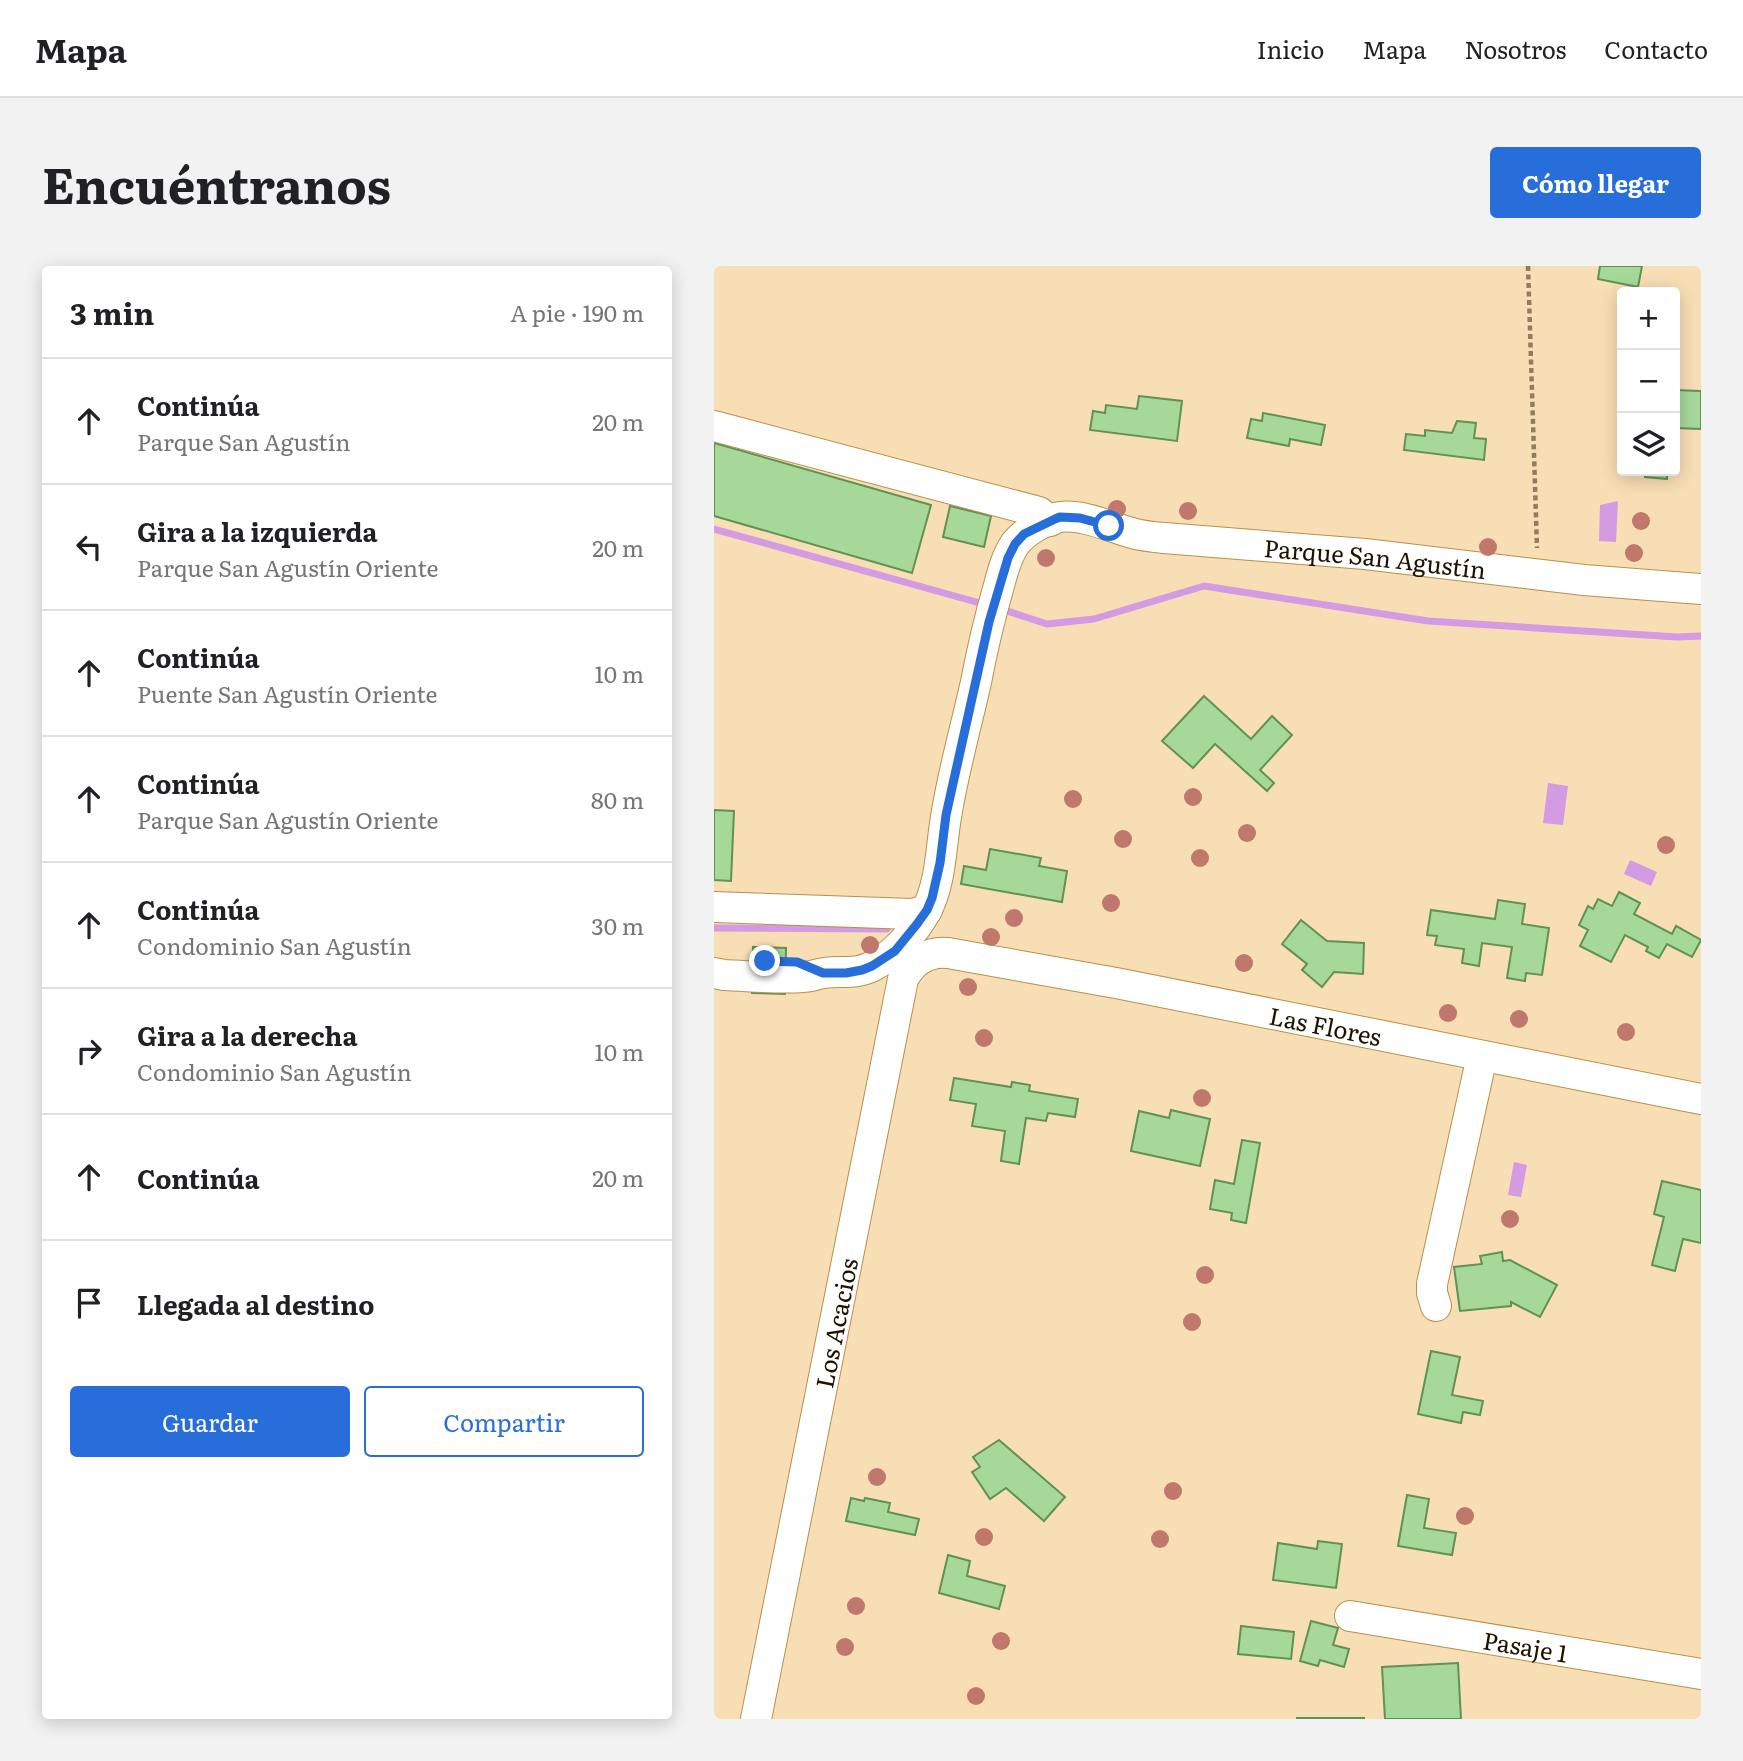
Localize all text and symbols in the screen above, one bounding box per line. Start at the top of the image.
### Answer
text: Mapa [35,24,127,73]
text: Inicio [1257,31,1324,66]
text: Mapa [1362,31,1426,66]
text: Nosotros [1464,31,1566,66]
text: Contacto [1604,31,1708,66]
text: Encuéntranos [42,146,391,219]
button: Cómo llegar [1490,147,1701,218]
map controls [1617,287,1680,476]
button: + [1617,287,1680,350]
text: 3 min [70,290,154,334]
text: A pie · 190 m [510,295,644,329]
button: − [1617,350,1680,413]
text: Continúa [137,385,260,424]
icon: ahead [70,402,108,440]
text: 20 m [592,404,644,438]
button: layers [1617,413,1680,476]
text: Parque San Agustín [137,424,351,458]
route start [1093,510,1124,541]
text: Gira a la izquierda [137,511,378,550]
icon: left [70,528,108,566]
street label: Parque San Agustín [1263,529,1488,586]
text: 20 m [592,530,644,564]
text: Parque San Agustín Oriente [137,550,439,584]
text: Continúa [137,637,260,676]
icon: ahead [70,654,108,692]
text: 10 m [594,656,644,690]
text: Puente San Agustín Oriente [137,676,438,710]
text: Continúa [137,763,260,802]
icon: ahead [70,780,108,818]
text: 80 m [591,782,644,816]
text: Parque San Agustín Oriente [137,802,439,836]
text: Continúa [137,889,260,928]
icon: ahead [70,906,108,944]
text: 30 m [591,908,644,942]
text: Condominio San Agustín [137,928,412,962]
route end [749,945,780,976]
street label: Las Flores [1266,996,1385,1053]
text: Gira a la derecha [137,1015,357,1054]
icon: right [70,1032,108,1070]
text: 10 m [594,1034,644,1068]
text: Condominio San Agustín [137,1054,412,1088]
icon: ahead [70,1158,108,1196]
text: Continúa [137,1158,260,1197]
text: 20 m [592,1160,644,1194]
street label: Los Acacios [805,1255,865,1391]
icon: arrive [70,1284,108,1322]
text: Llegada al destino [137,1284,374,1323]
button: Guardar [70,1386,350,1457]
button: Compartir [364,1386,644,1457]
street label: Pasaje 1 [1481,1621,1571,1669]

